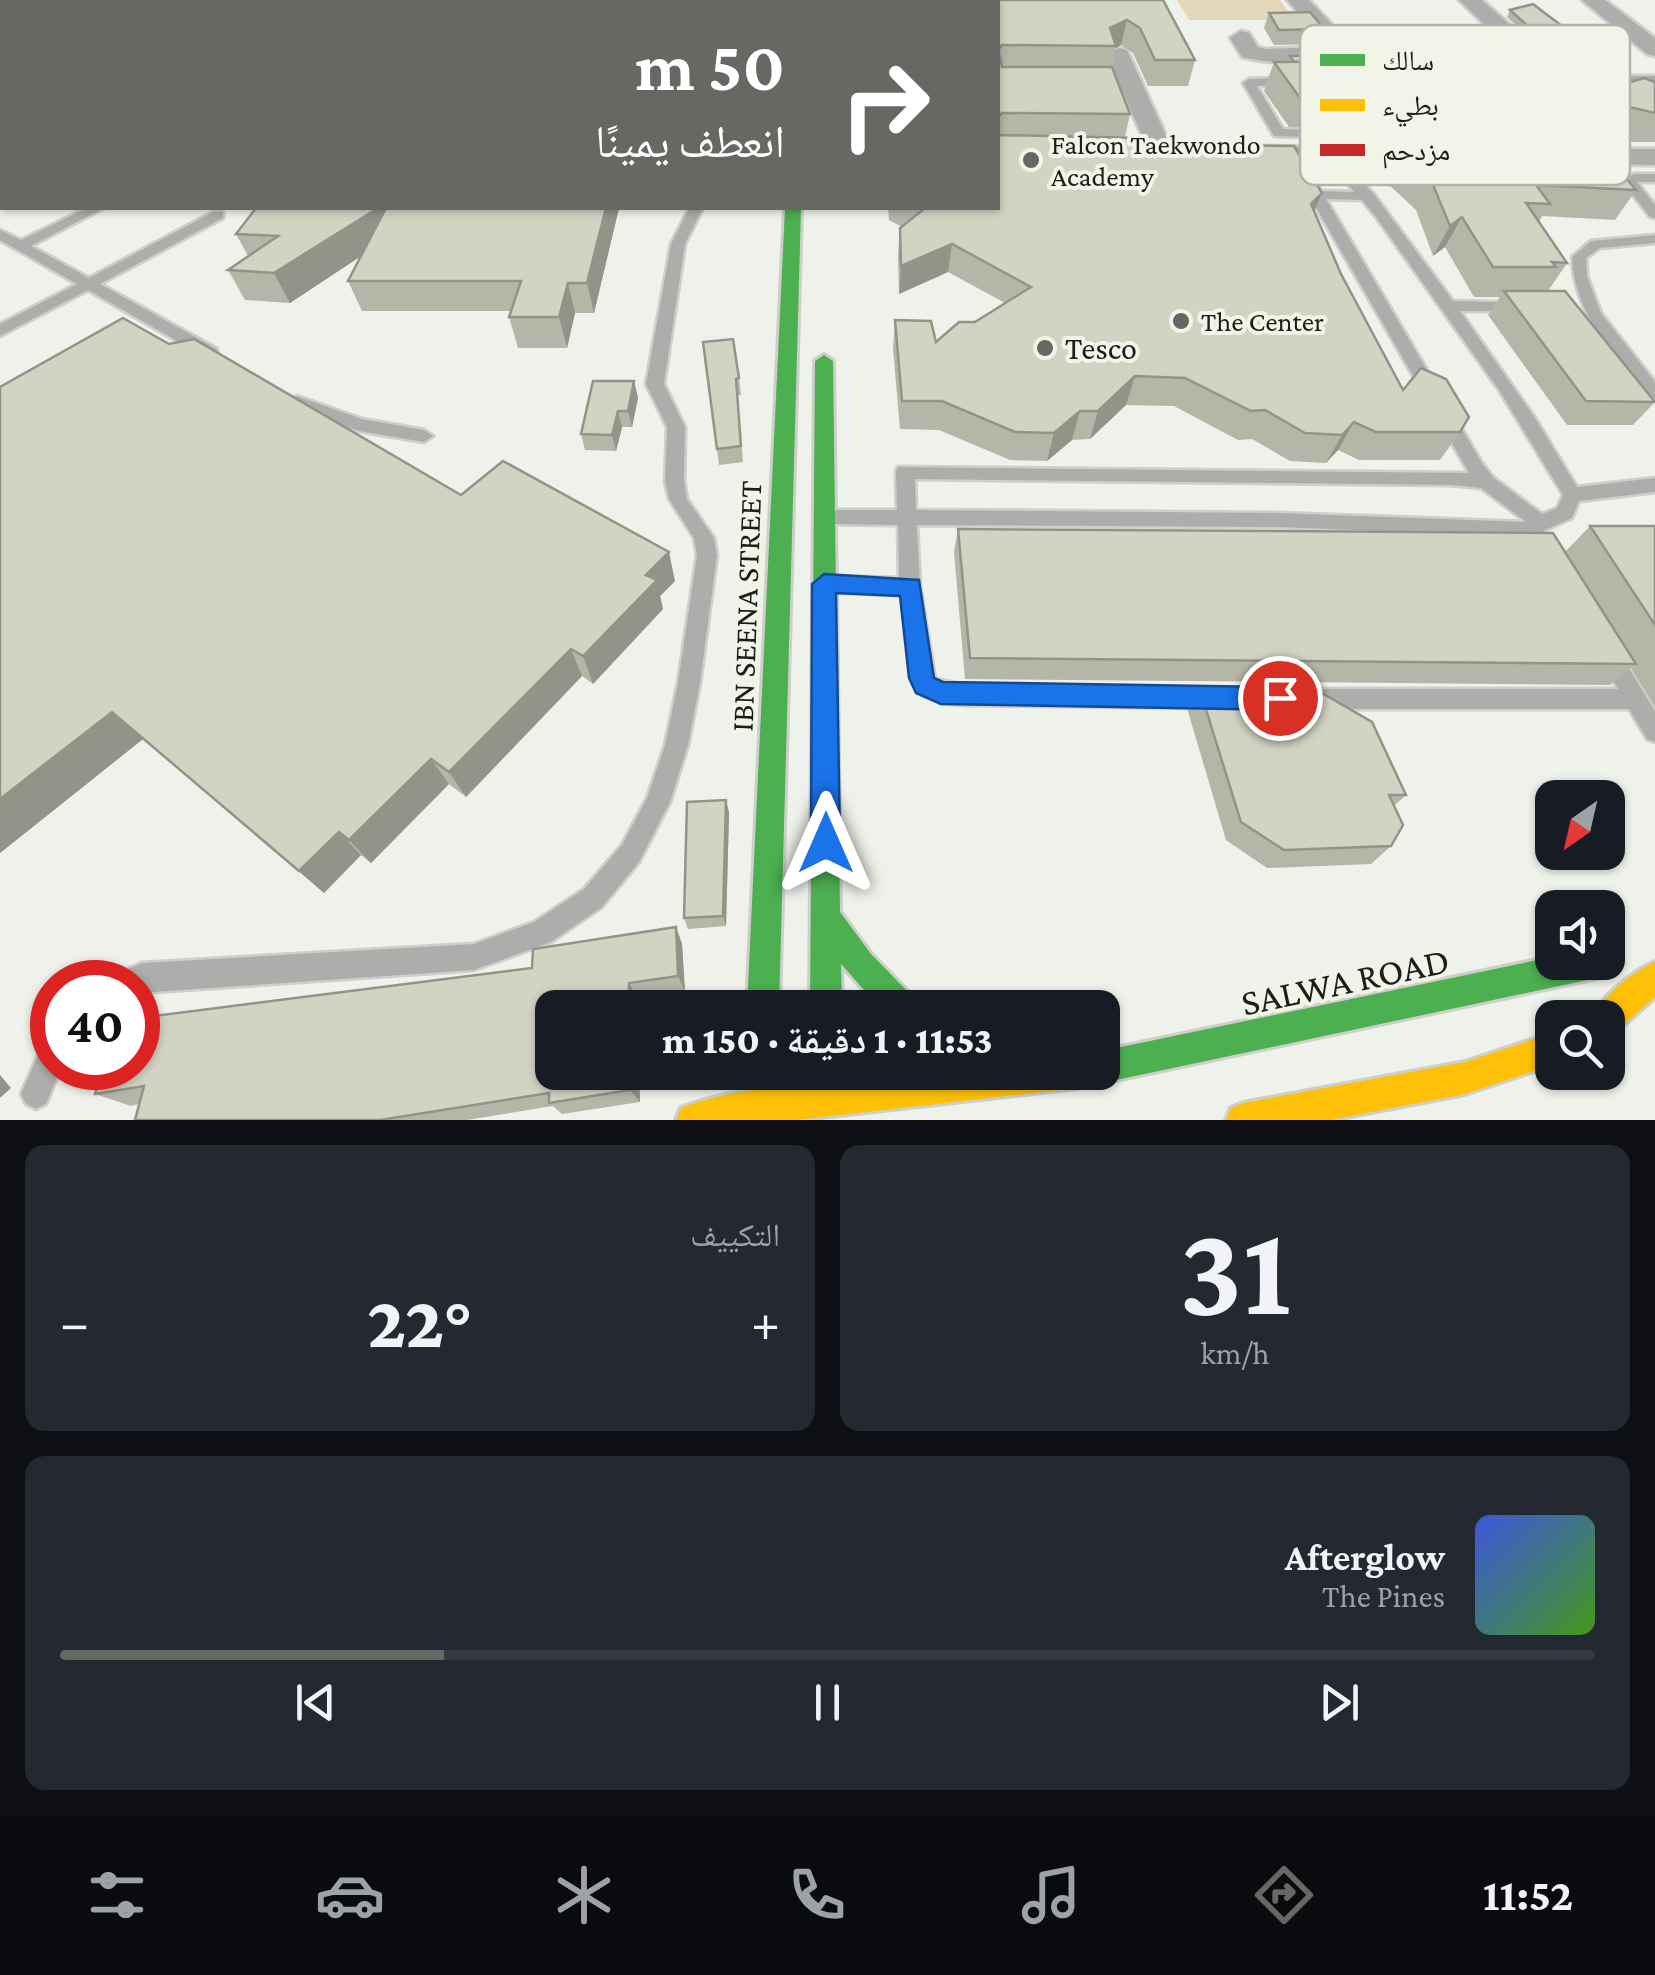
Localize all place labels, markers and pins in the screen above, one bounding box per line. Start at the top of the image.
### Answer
place label: Falcon Taekwondo Academy [1051,129,1261,192]
marker: Falcon Taekwondo Academy [1020,149,1042,171]
place label: The Center [1201,306,1324,337]
marker: The Center [1170,310,1192,332]
place label: Tesco [1065,330,1137,366]
marker: Tesco [1034,337,1056,359]
pin [1238,656,1323,741]

